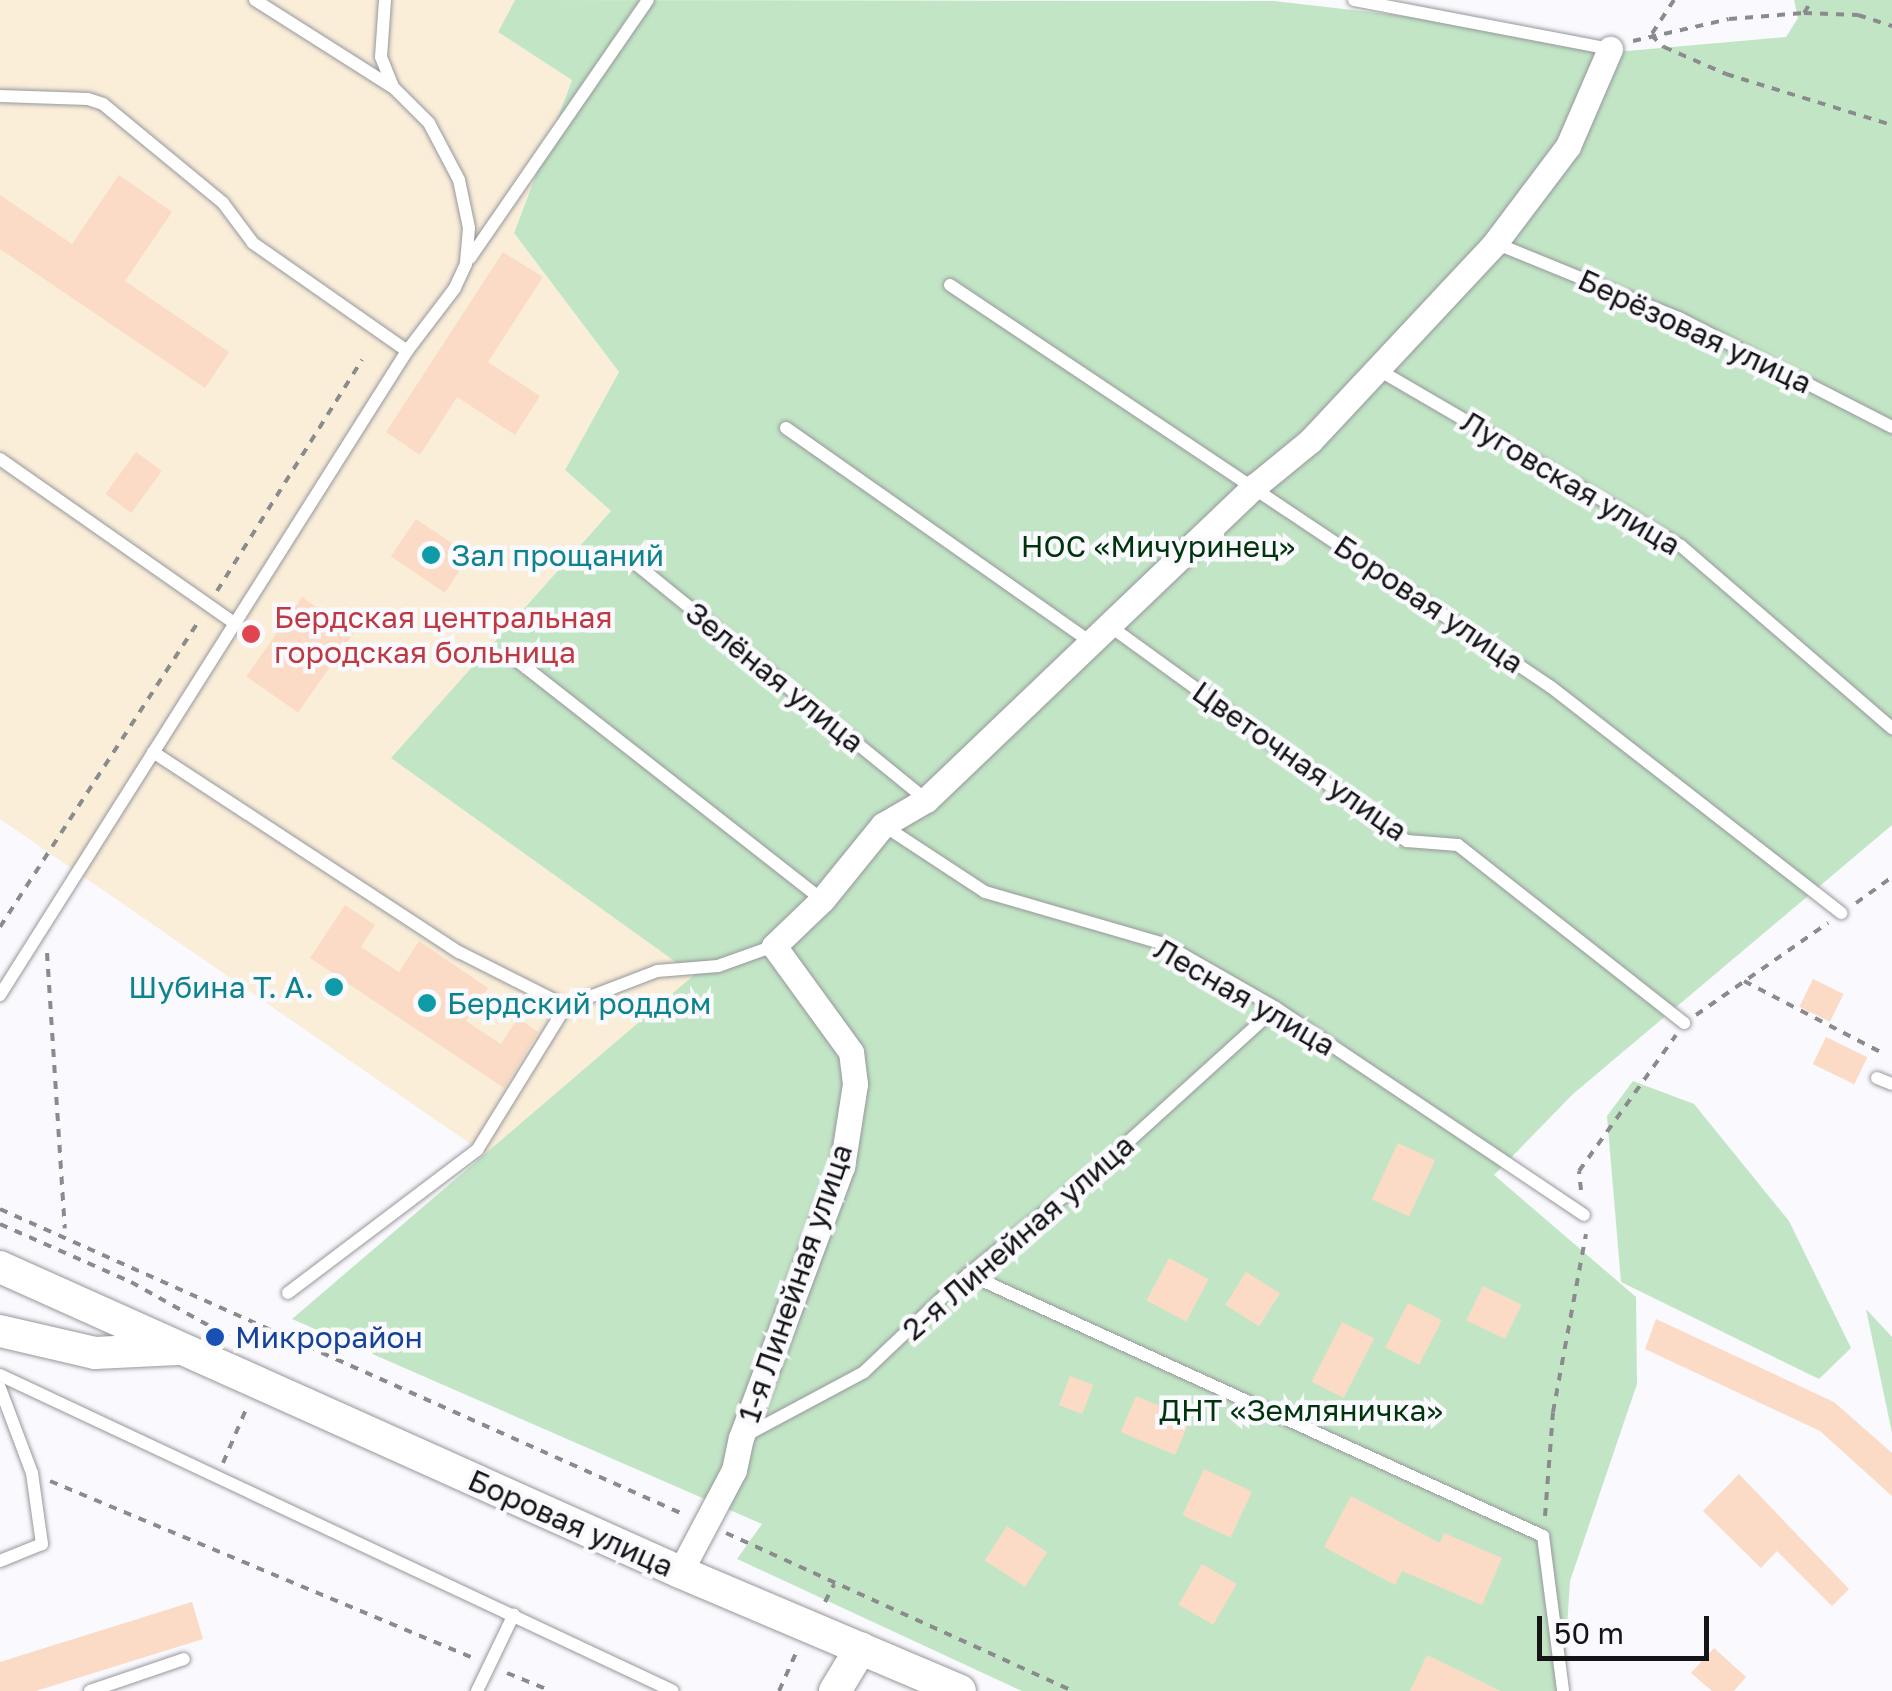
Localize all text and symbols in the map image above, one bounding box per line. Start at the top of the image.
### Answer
street label: Берёзовая улица [1573,261,1817,401]
street label: Луговская улица [1455,403,1687,563]
street label: Боровая улица [1327,527,1531,681]
park label: НОС «Мичуринец» [1021,528,1295,564]
place label: Зал прощаний [451,537,664,573]
marker: Зал прощаний [420,544,442,566]
street label: Зелёная улица [679,594,871,760]
place label: Бердская центральная городская больница [274,599,613,670]
marker: Бердская центральная городская больница [238,621,264,647]
street label: Цветочная улица [1186,673,1414,849]
street label: Лесная улица [1148,931,1342,1063]
place label: Шубина Т. А. [128,969,314,1005]
marker: Шубина Т. А. [323,976,345,998]
place label: Бердский роддом [447,985,711,1021]
marker: Бердский роддом [416,992,438,1014]
street label: 2-я Линейная улица [895,1127,1141,1347]
street label: 1-я Линейная улица [730,1139,860,1427]
place label: Микрорайон [235,1319,423,1355]
marker: Микрорайон [204,1326,226,1348]
park label: ДНТ «Земляничка» [1159,1392,1443,1428]
street label: Боровая улица [463,1462,679,1584]
scale bar [1542,1596,1714,1658]
text: 50 m [1554,1615,1624,1651]

